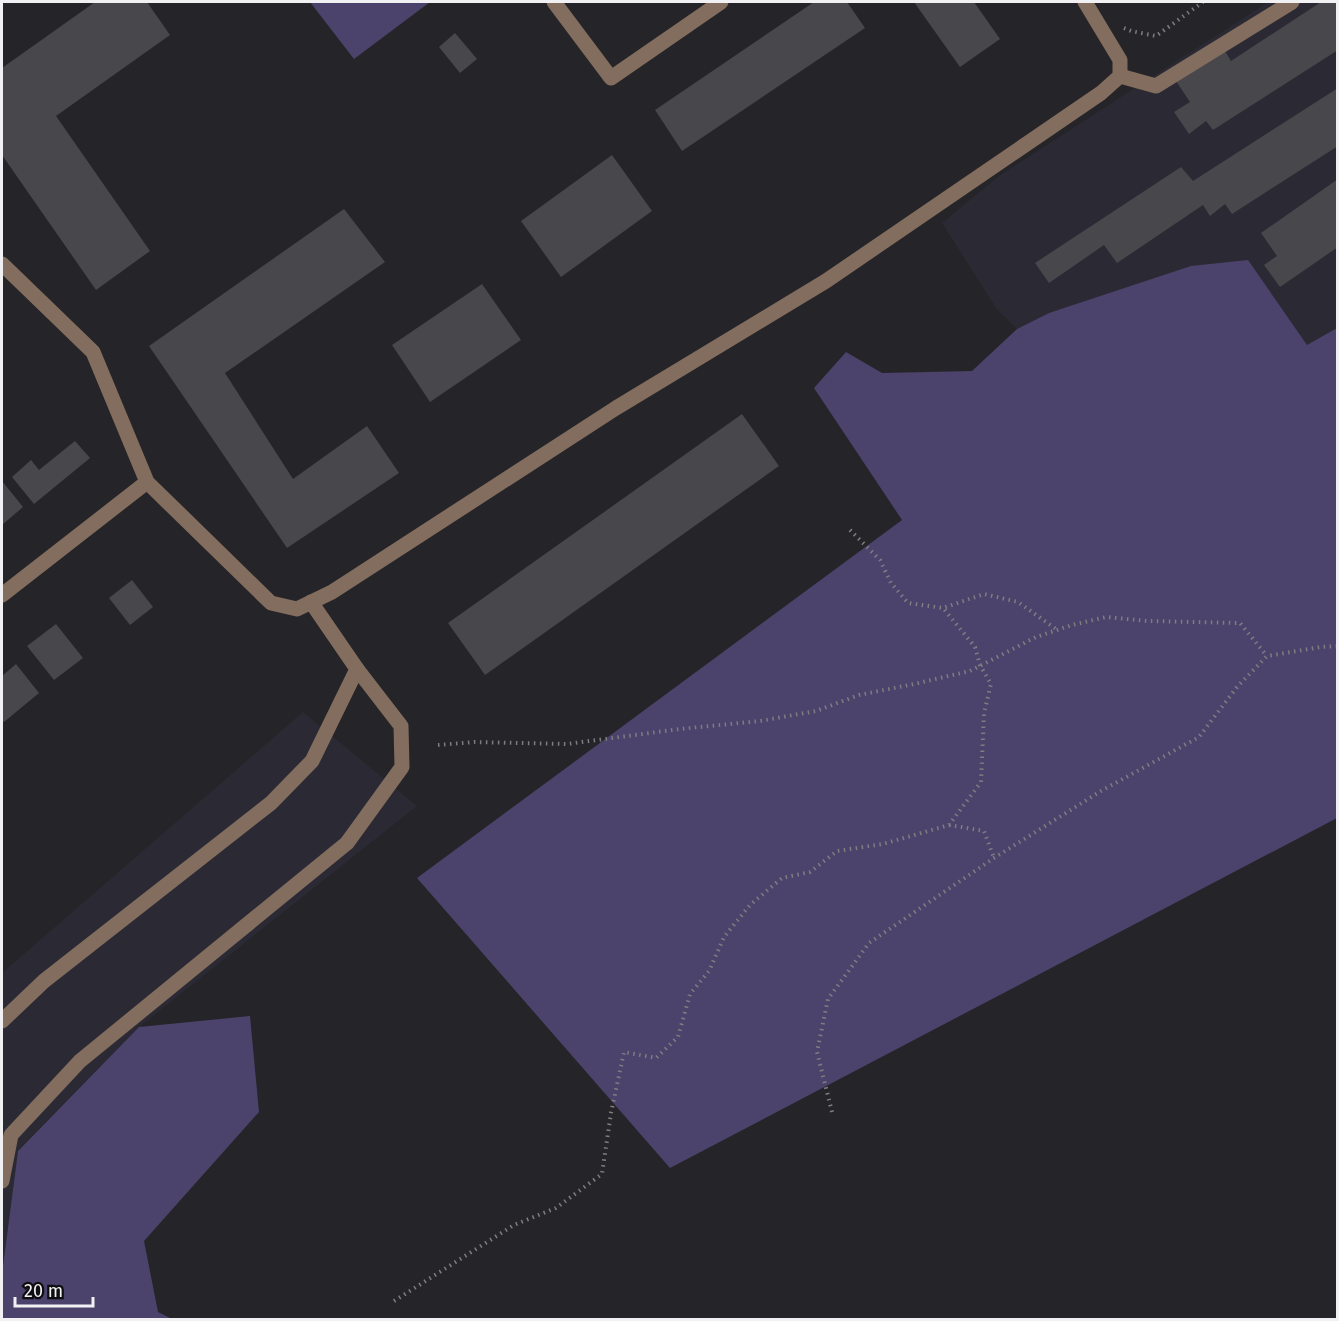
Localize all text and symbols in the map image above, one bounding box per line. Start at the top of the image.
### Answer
scale bar [15,1270,93,1308]
text: 20 m [24,1280,63,1302]

